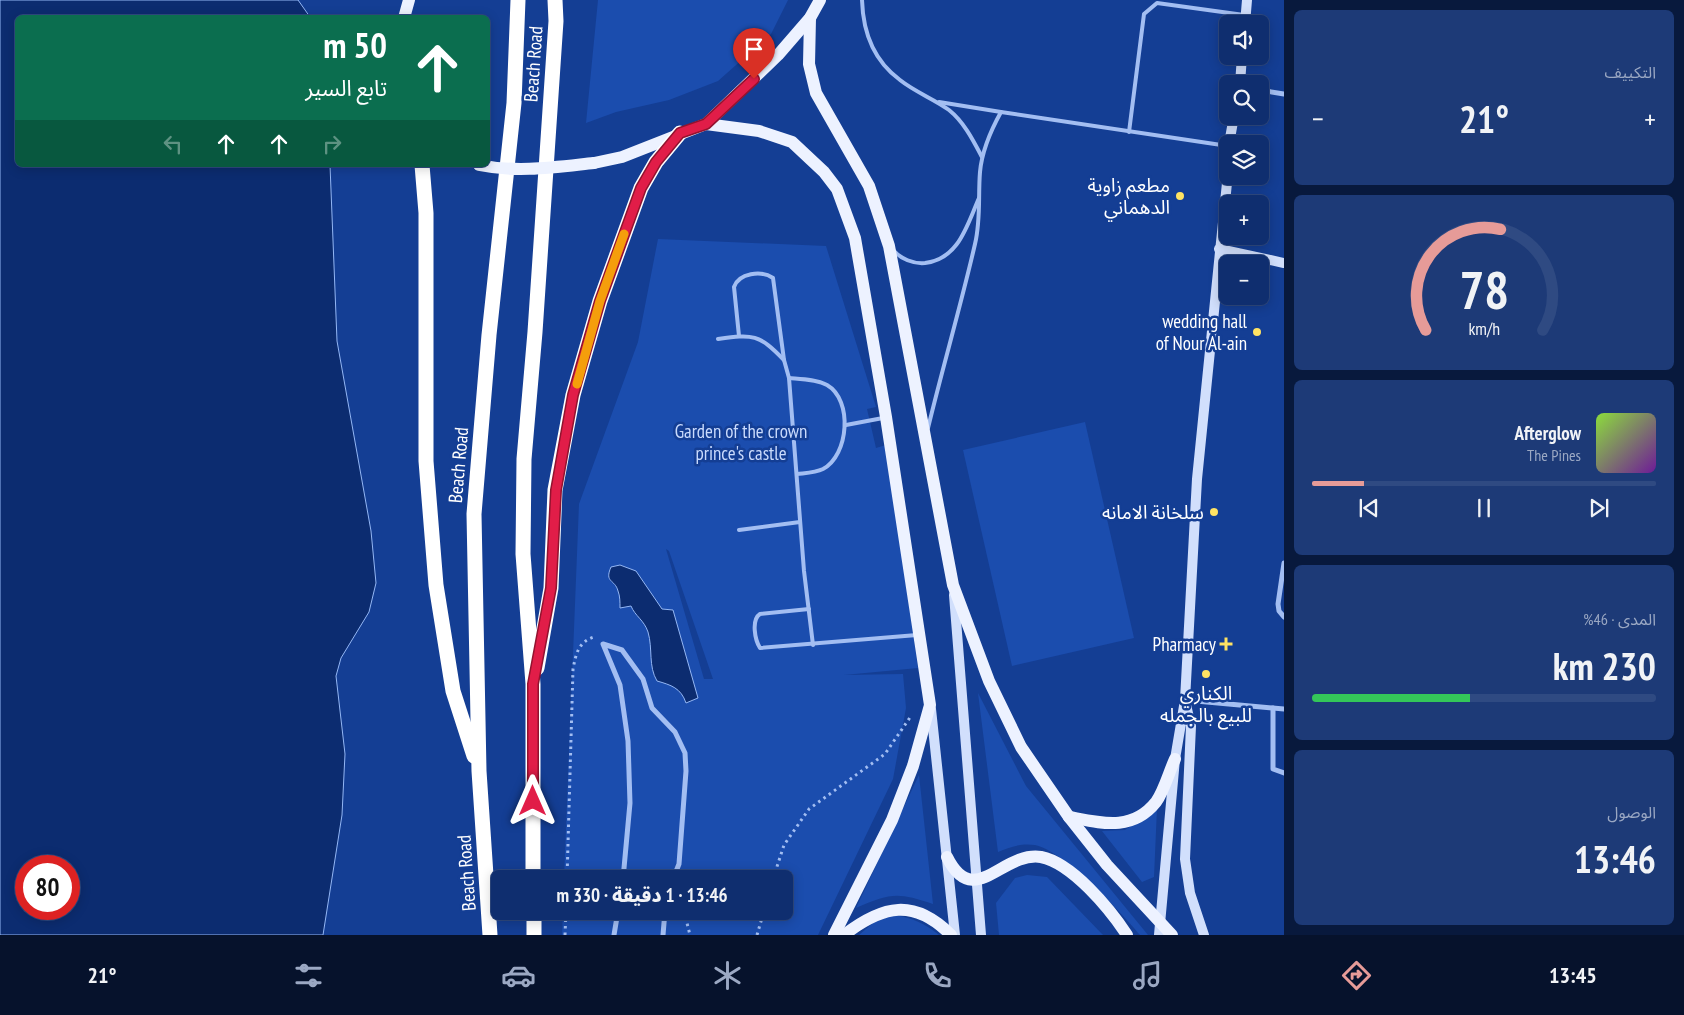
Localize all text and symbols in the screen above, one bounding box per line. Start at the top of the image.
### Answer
map controls [1219,15,1269,305]
button: sound [1219,15,1269,65]
text: 50 m [323,22,387,68]
street label: Beach Road [518,25,548,103]
pin [733,28,775,79]
icon: ahead [405,35,470,100]
icon: arrive [740,35,768,63]
text: التكييف [1604,62,1656,82]
text: تابع السير [305,74,387,102]
button: search [1219,75,1269,125]
text: 21° [1459,94,1509,143]
text: − [1312,100,1324,137]
text: + [1644,100,1656,137]
icon: left [159,130,187,158]
icon: ahead [212,130,240,158]
icon: ahead [265,130,293,158]
icon: right [318,130,346,158]
button: layers [1219,135,1269,185]
place label: مطعم زاوية الدهماني [1088,173,1170,222]
marker: مطعم زاوية الدهماني [1174,190,1186,202]
button: + [1219,195,1269,245]
button: − [1219,255,1269,305]
text: 78 [1459,256,1509,323]
place label: wedding hall of Nour Al-ain [1156,309,1248,355]
text: km/h [1468,317,1500,340]
marker: wedding hall of Nour Al-ain [1251,326,1263,338]
park label: Garden of the crown prince's castle [675,419,807,465]
text: Afterglow [1515,421,1581,445]
street label: Beach Road [443,426,473,504]
text: The Pines [1527,445,1581,465]
icon: previous [1355,494,1383,522]
icon: pause [1470,494,1498,522]
icon: next [1585,494,1613,522]
place label: سلخانة الامانه [1102,500,1204,524]
marker: سلخانة الامانه [1208,506,1220,518]
text: المدى · 46% [1583,609,1656,629]
place label: Pharmacy [1153,632,1217,656]
marker: Pharmacy [1220,638,1232,650]
text: 230 km [1553,641,1656,690]
marker: الكناري للبيع بالجمله [1200,668,1212,680]
place label: الكناري للبيع بالجمله [1160,681,1252,730]
position arrow [506,774,558,826]
text: الوصول [1607,802,1656,822]
street label: Beach Road [451,834,481,912]
text: 13:46 [1574,834,1656,883]
speed limit sign: 80 [15,855,80,920]
text: 13:46 · 1 دقيقة · 330 m [556,883,728,907]
icon: filters [291,958,326,993]
icon: car [501,958,536,993]
icon: climate [710,958,745,993]
icon: phone [920,958,955,993]
icon: music [1130,958,1165,993]
icon: directions [1339,958,1374,993]
text: 21° [87,961,116,989]
text: 13:45 [1549,961,1597,989]

